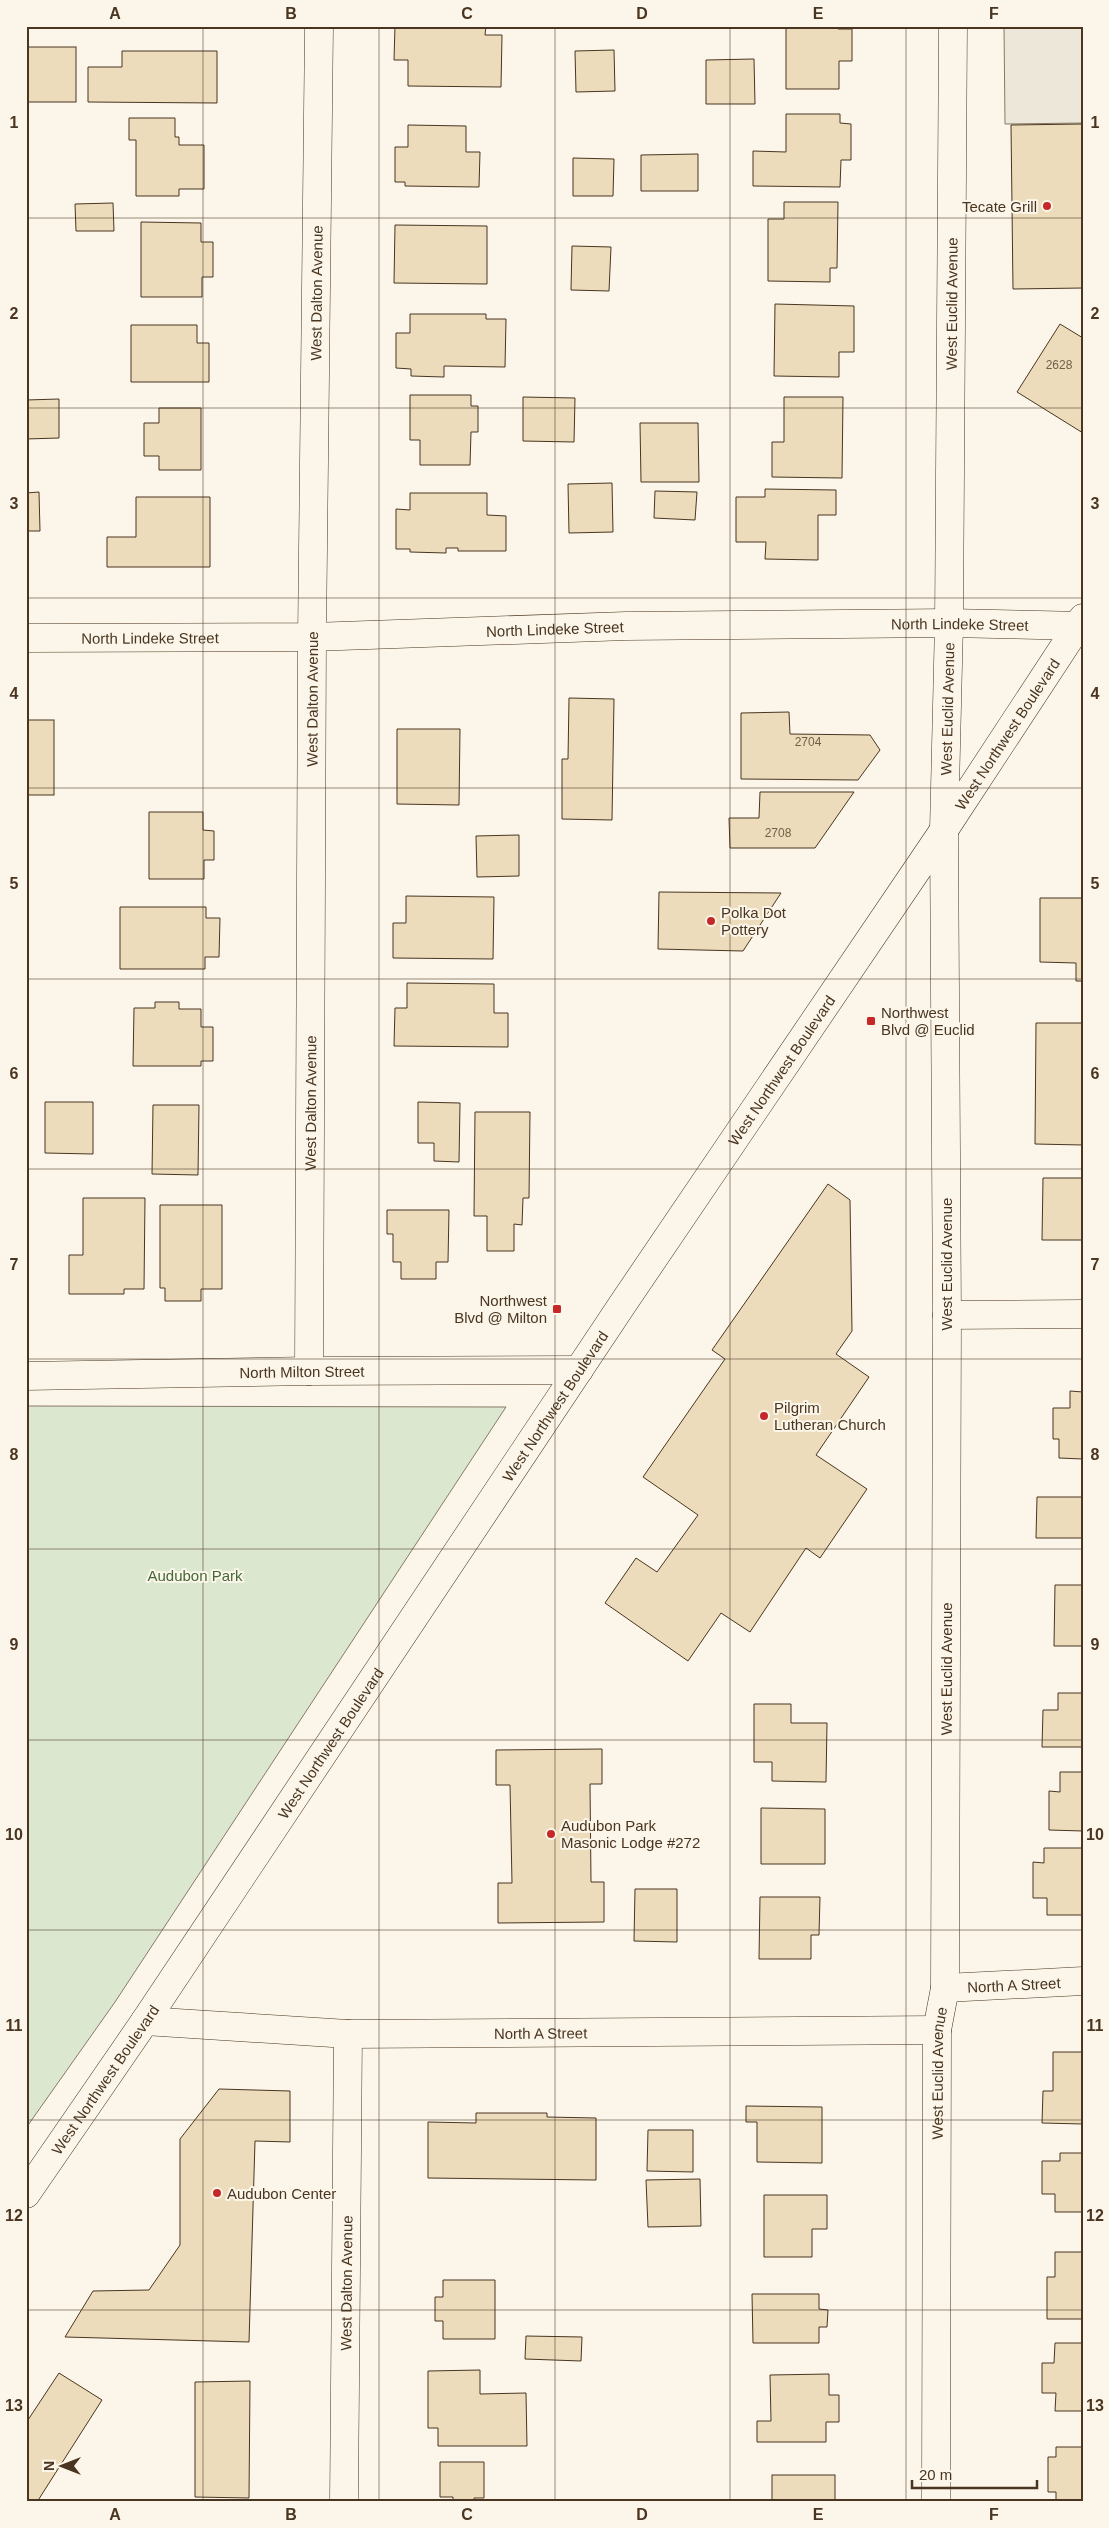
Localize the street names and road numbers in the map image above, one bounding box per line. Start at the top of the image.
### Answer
street label: West Dalton Avenue [307,225,325,361]
street label: West Euclid Avenue [942,237,960,370]
street label: North Lindeke Street [891,614,1030,633]
street label: North Lindeke Street [486,618,625,639]
street label: North Lindeke Street [81,629,220,646]
street label: West Dalton Avenue [303,631,321,767]
street label: West Euclid Avenue [937,642,957,775]
street label: West Northwest Boulevard [951,655,1063,813]
street label: West Northwest Boulevard [724,992,838,1148]
street label: West Dalton Avenue [301,1035,319,1171]
street label: West Euclid Avenue [938,1198,955,1330]
street label: West Northwest Boulevard [498,1327,611,1484]
street label: North Milton Street [239,1362,365,1381]
street label: West Euclid Avenue [937,1602,955,1735]
street label: West Northwest Boulevard [274,1664,386,1822]
street label: North A Street [967,1974,1062,1995]
street label: West Northwest Boulevard [48,2002,162,2157]
street label: West Euclid Avenue [928,2005,950,2139]
street label: North A Street [494,2024,588,2042]
street label: West Dalton Avenue [337,2215,355,2351]

